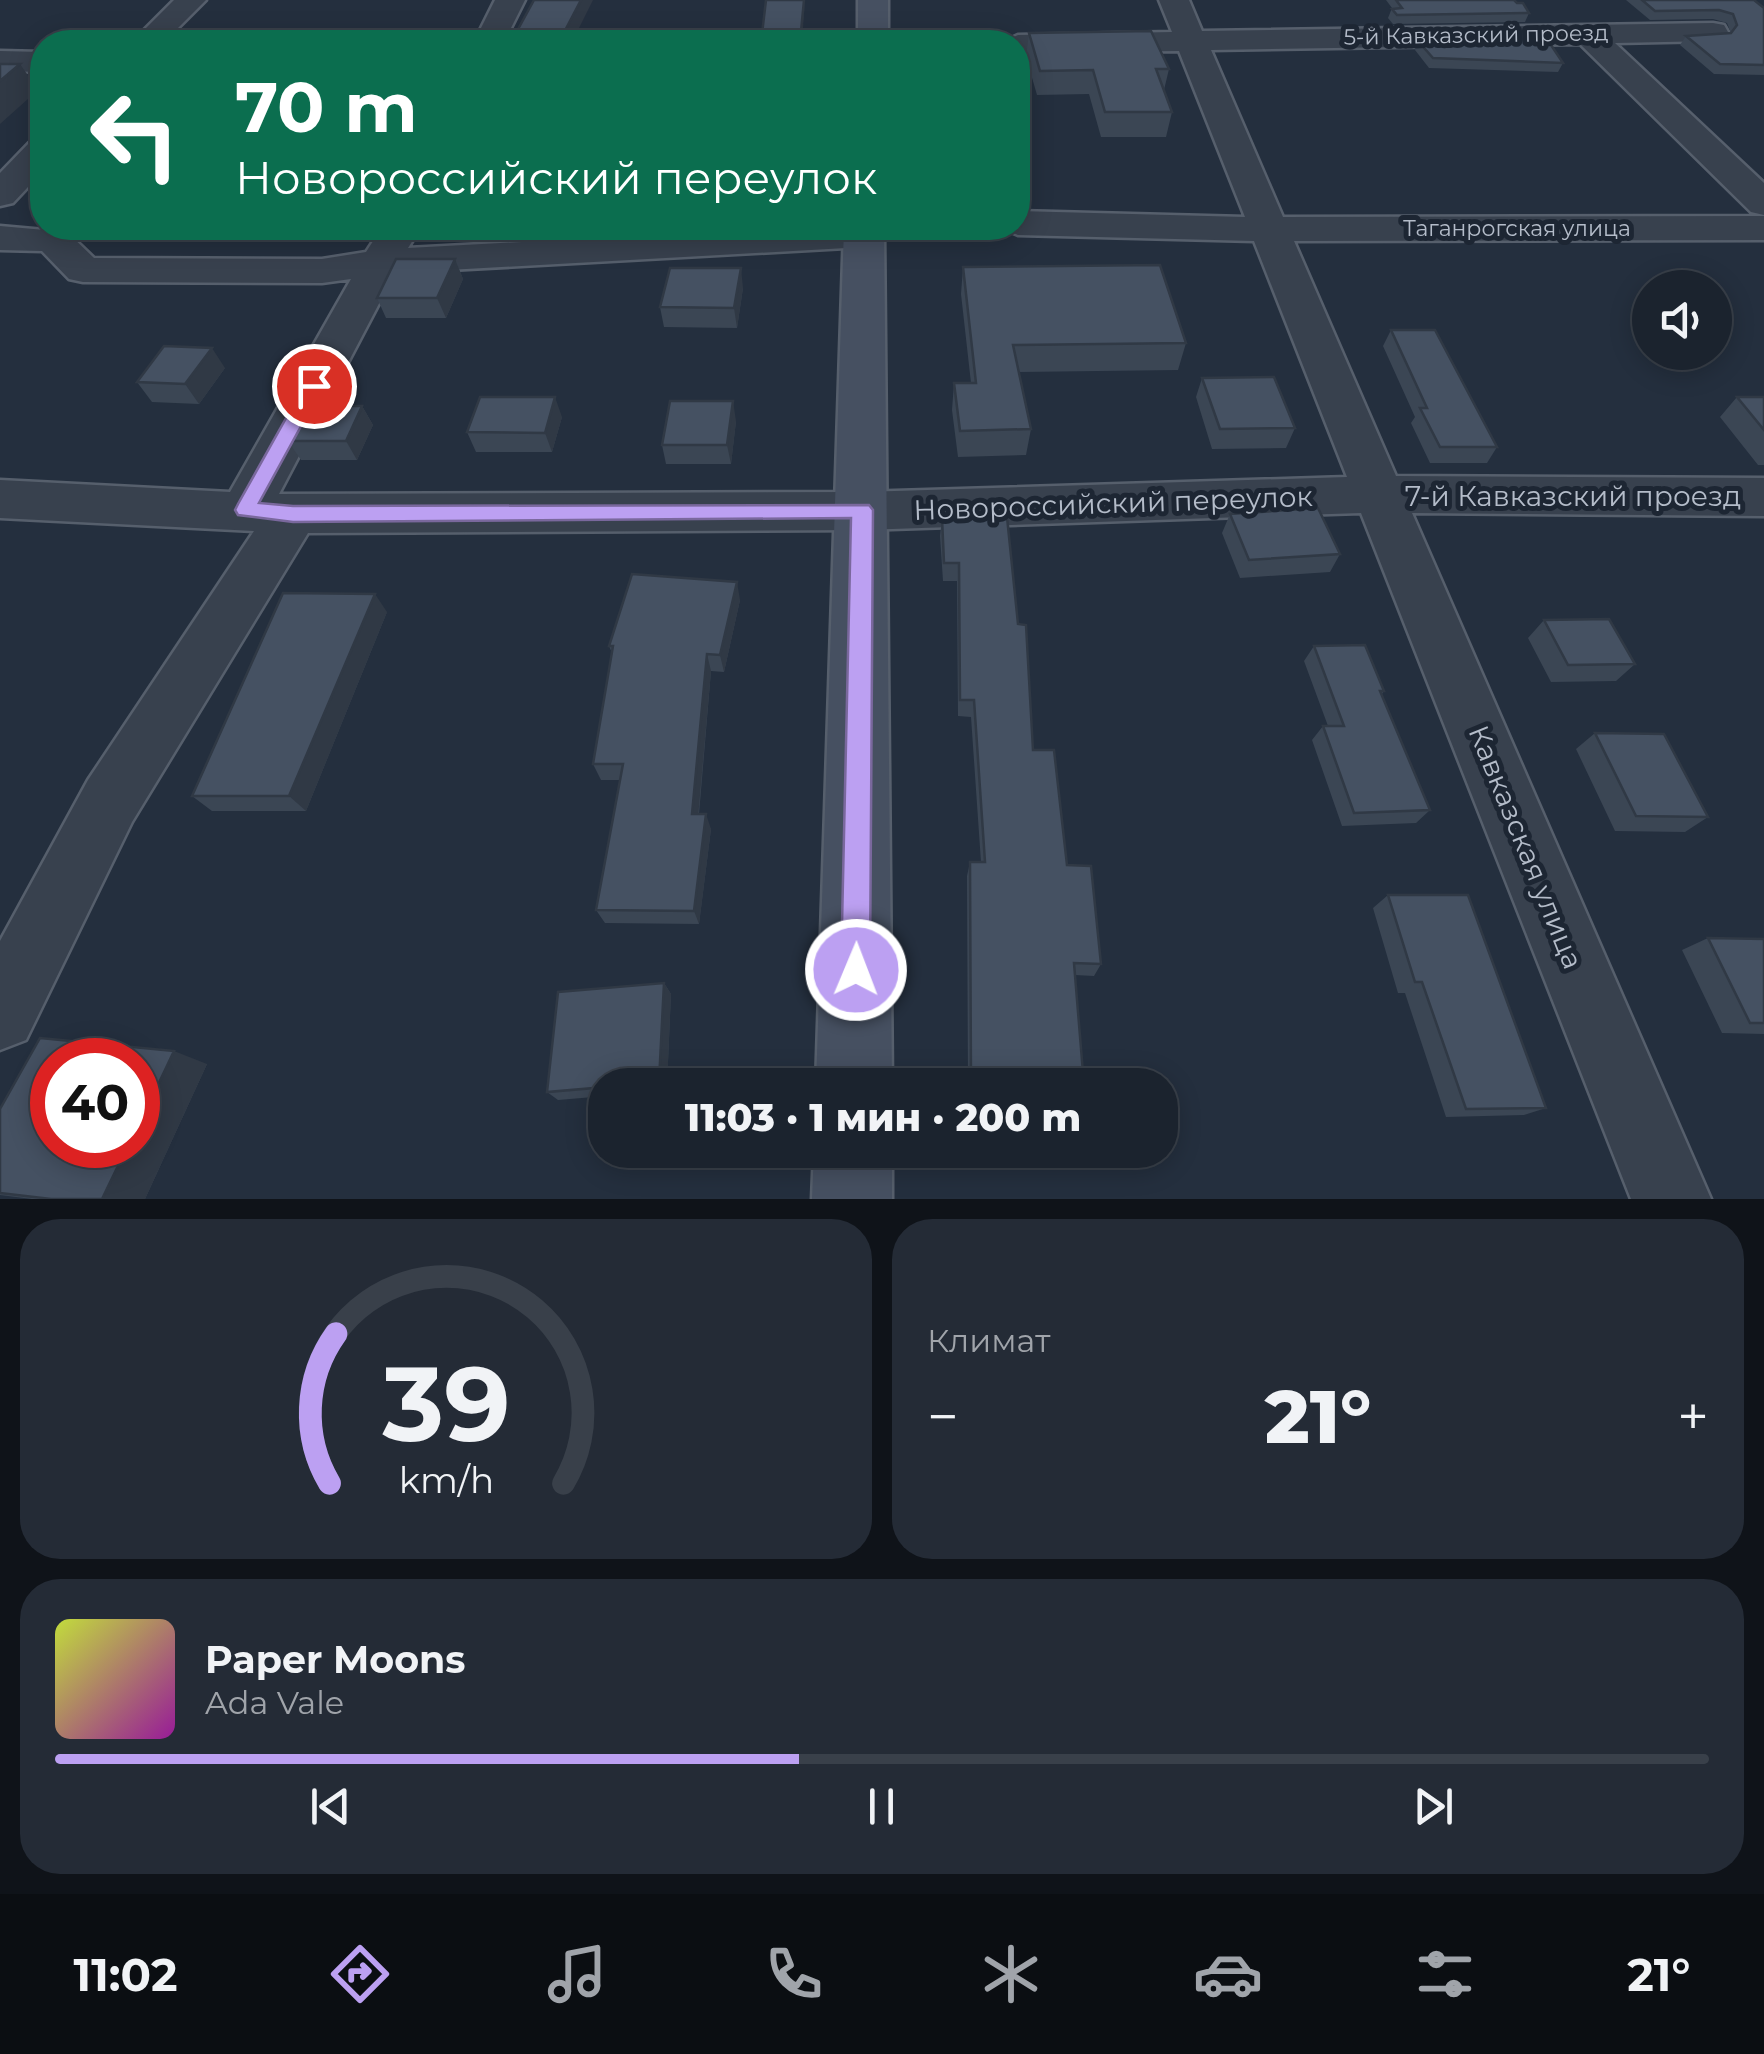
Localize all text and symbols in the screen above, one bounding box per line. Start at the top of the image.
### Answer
street label: 5-й Кавказский проезд [1343,19,1609,51]
text: 70 m [235,64,418,150]
icon: left [70,70,200,200]
text: Новороссийский переулок [235,150,877,205]
street label: Таганрогская улица [1403,215,1631,242]
map controls [1632,270,1732,370]
button: sound [1632,270,1732,370]
pin [272,344,357,429]
icon: arrive [287,359,342,414]
street label: Новороссийский переулок [913,479,1313,527]
street label: 7-й Кавказский проезд [1405,479,1741,513]
street label: Кавказская улица [1462,720,1590,974]
position arrow [804,918,908,1022]
speed limit sign: 40 [30,1038,160,1168]
text: 11:03 · 1 мин · 200 m [685,1094,1081,1141]
text: Климат [927,1321,1050,1360]
text: 39 [381,1340,510,1467]
text: 21° [1265,1370,1371,1462]
text: − [927,1383,959,1450]
text: + [1677,1383,1709,1450]
text: km/h [398,1458,494,1502]
text: Paper Moons [205,1636,466,1683]
text: Ada Vale [205,1683,344,1722]
icon: previous [303,1779,358,1834]
icon: pause [854,1779,909,1834]
icon: next [1406,1779,1461,1834]
icon: directions [325,1939,395,2009]
icon: music [542,1939,612,2009]
icon: phone [759,1939,829,2009]
icon: climate [976,1939,1046,2009]
icon: car [1193,1939,1263,2009]
icon: filters [1410,1939,1480,2009]
text: 11:02 [74,1947,178,2002]
text: 21° [1627,1947,1690,2002]

